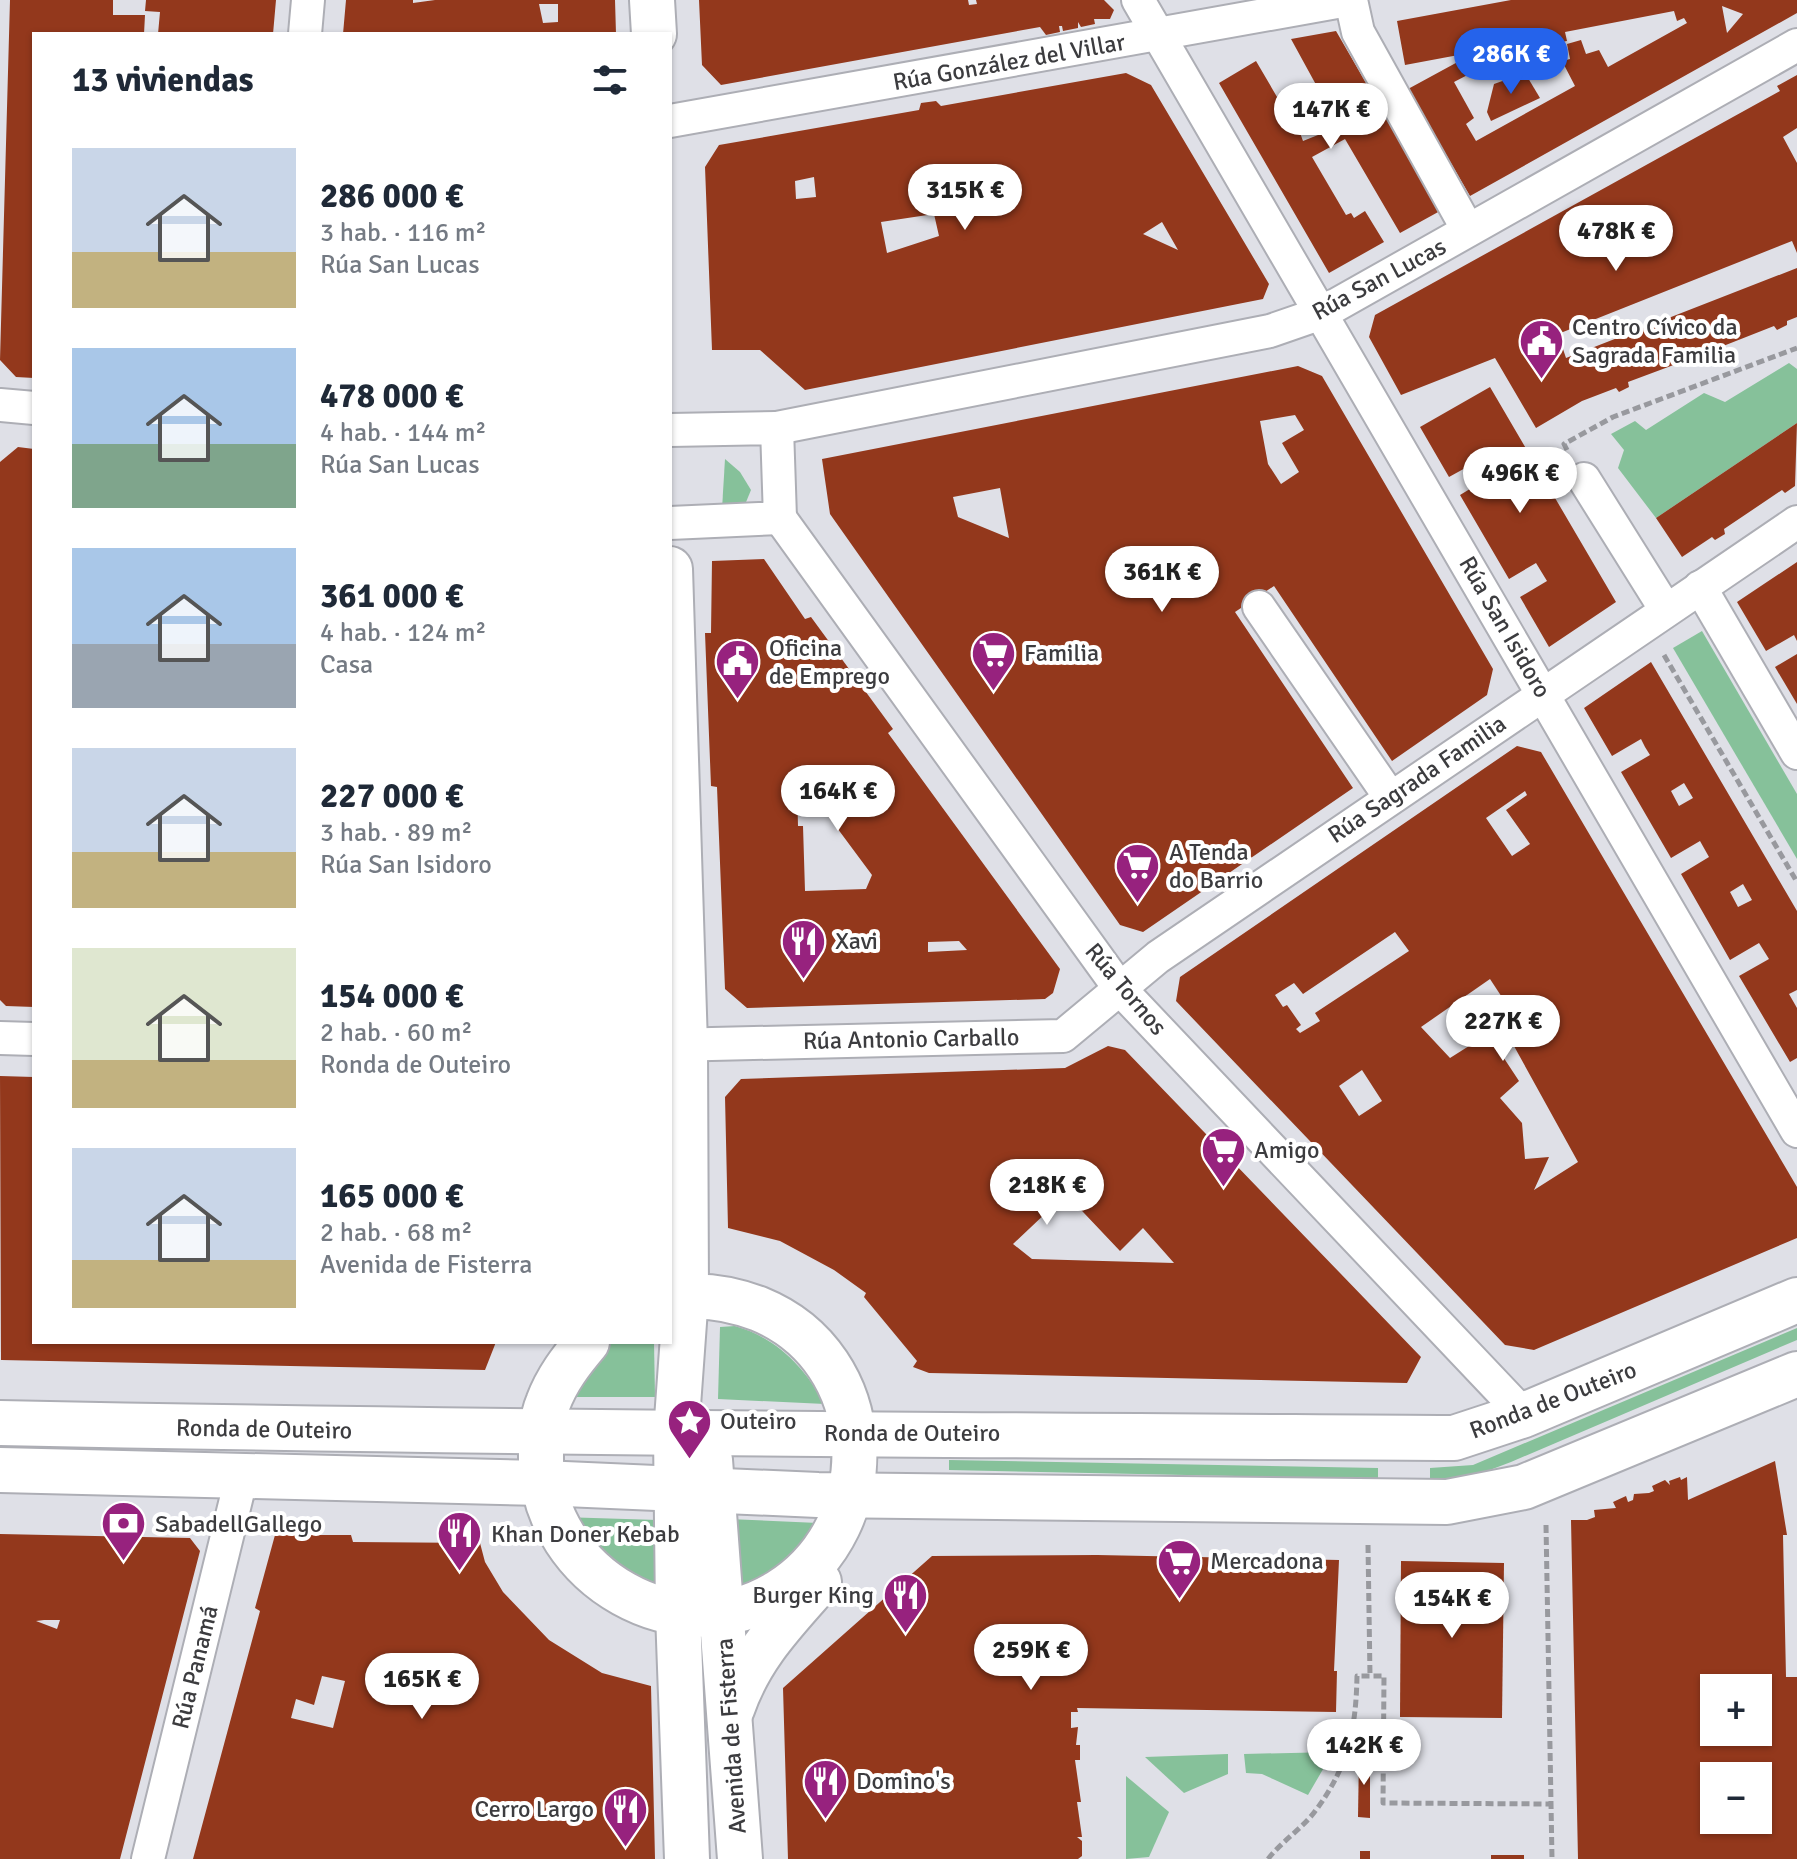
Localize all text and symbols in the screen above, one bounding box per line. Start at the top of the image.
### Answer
street label: Rúa González del Villar [890,27,1128,97]
pin: 286K € [1446,28,1576,96]
text: 286K € [1472,38,1550,70]
icon: filters [588,58,632,102]
text: 13 viviendas [72,59,254,101]
pin: 147K € [1266,83,1396,151]
text: 147K € [1292,93,1370,125]
pin: 315K € [900,164,1030,232]
text: 315K € [926,174,1004,206]
text: 286 000 € [320,175,463,217]
icon: home [136,180,232,276]
pin: 478K € [1551,205,1681,273]
text: 478K € [1577,215,1655,247]
text: 3 hab. · 116 m² [320,217,487,249]
street label: Rúa San Lucas [1307,231,1451,327]
text: Rúa San Lucas [320,249,480,281]
place label: Centro Cívico da Sagrada Familia [1572,312,1738,370]
public building icon: Centro Cívico da Sagrada Familia [1517,317,1565,380]
text: 478 000 € [320,375,463,417]
icon: home [136,380,232,476]
text: 4 hab. · 144 m² [320,417,487,449]
pin: 496K € [1455,447,1585,515]
text: Rúa San Lucas [320,449,480,481]
text: 496K € [1481,457,1559,489]
pin: 361K € [1097,546,1227,614]
street label: Rúa San Isidoro [1452,551,1558,703]
text: 361K € [1123,556,1201,588]
text: 361 000 € [320,575,463,617]
icon: home [136,580,232,676]
text: 4 hab. · 124 m² [320,617,487,649]
supermarket icon: Familia [969,629,1017,692]
place label: Oficina de Emprego [769,633,890,691]
public building icon: Oficina de Emprego [714,638,762,701]
place label: Familia [1024,638,1099,668]
text: Casa [320,649,373,681]
street label: Rúa Sagrada Familia [1322,708,1512,850]
pin: 164K € [773,765,903,833]
text: 227 000 € [320,775,463,817]
text: 164K € [799,775,877,807]
icon: home [136,780,232,876]
text: 3 hab. · 89 m² [320,817,472,849]
place label: A Tenda do Barrio [1169,837,1263,895]
supermarket icon: A Tenda do Barrio [1114,842,1162,905]
text: Rúa San Isidoro [320,849,492,881]
restaurant icon: Xavi [780,917,828,980]
place label: Xavi [835,926,878,956]
street label: Rúa Tornos [1079,937,1173,1041]
text: 154 000 € [320,975,463,1017]
icon: home [136,980,232,1076]
pin: 227K € [1438,995,1568,1063]
text: 227K € [1464,1005,1542,1037]
text: 2 hab. · 60 m² [320,1017,472,1049]
street label: Rúa Antonio Carballo [803,1022,1019,1056]
text: Ronda de Outeiro [320,1049,511,1081]
supermarket icon: Amigo [1199,1126,1247,1189]
place label: Amigo [1254,1135,1319,1165]
pin: 218K € [982,1159,1112,1227]
text: 218K € [1008,1169,1086,1201]
text: 165 000 € [320,1175,463,1217]
icon: home [136,1180,232,1276]
text: 2 hab. · 68 m² [320,1217,472,1249]
text: Avenida de Fisterra [320,1249,532,1281]
street label: Ronda de Outeiro [1465,1354,1641,1446]
place icon: Outeiro [665,1397,713,1460]
place label: Outeiro [720,1406,796,1436]
street label: Ronda de Outeiro [176,1412,352,1446]
street label: Ronda de Outeiro [824,1418,1000,1448]
bank icon: SabadellGallego [100,1500,148,1563]
place label: SabadellGallego [155,1509,322,1539]
restaurant icon: Khan Doner Kebab [436,1510,484,1573]
place label: Khan Doner Kebab [491,1519,680,1549]
supermarket icon: Mercadona [1155,1537,1203,1600]
place label: Mercadona [1210,1546,1324,1576]
restaurant icon: Burger King [881,1571,929,1634]
pin: 154K € [1387,1572,1517,1640]
place label: Burger King [752,1580,874,1610]
text: 154K € [1413,1582,1491,1614]
street label: Rúa Panamá [165,1602,225,1732]
pin: 259K € [966,1624,1096,1692]
text: 259K € [992,1634,1070,1666]
street label: Avenida de Fisterra [709,1637,753,1835]
pin: 165K € [357,1653,487,1721]
text: 165K € [383,1663,461,1695]
map controls [1700,1674,1772,1834]
button: + [1700,1674,1772,1746]
pin: 142K € [1299,1719,1429,1787]
text: 142K € [1325,1729,1403,1761]
restaurant icon: Domino's [801,1757,849,1820]
button: − [1700,1762,1772,1834]
place label: Domino's [856,1766,951,1796]
restaurant icon: Cerro Largo [601,1785,649,1848]
place label: Cerro Largo [474,1794,594,1824]

